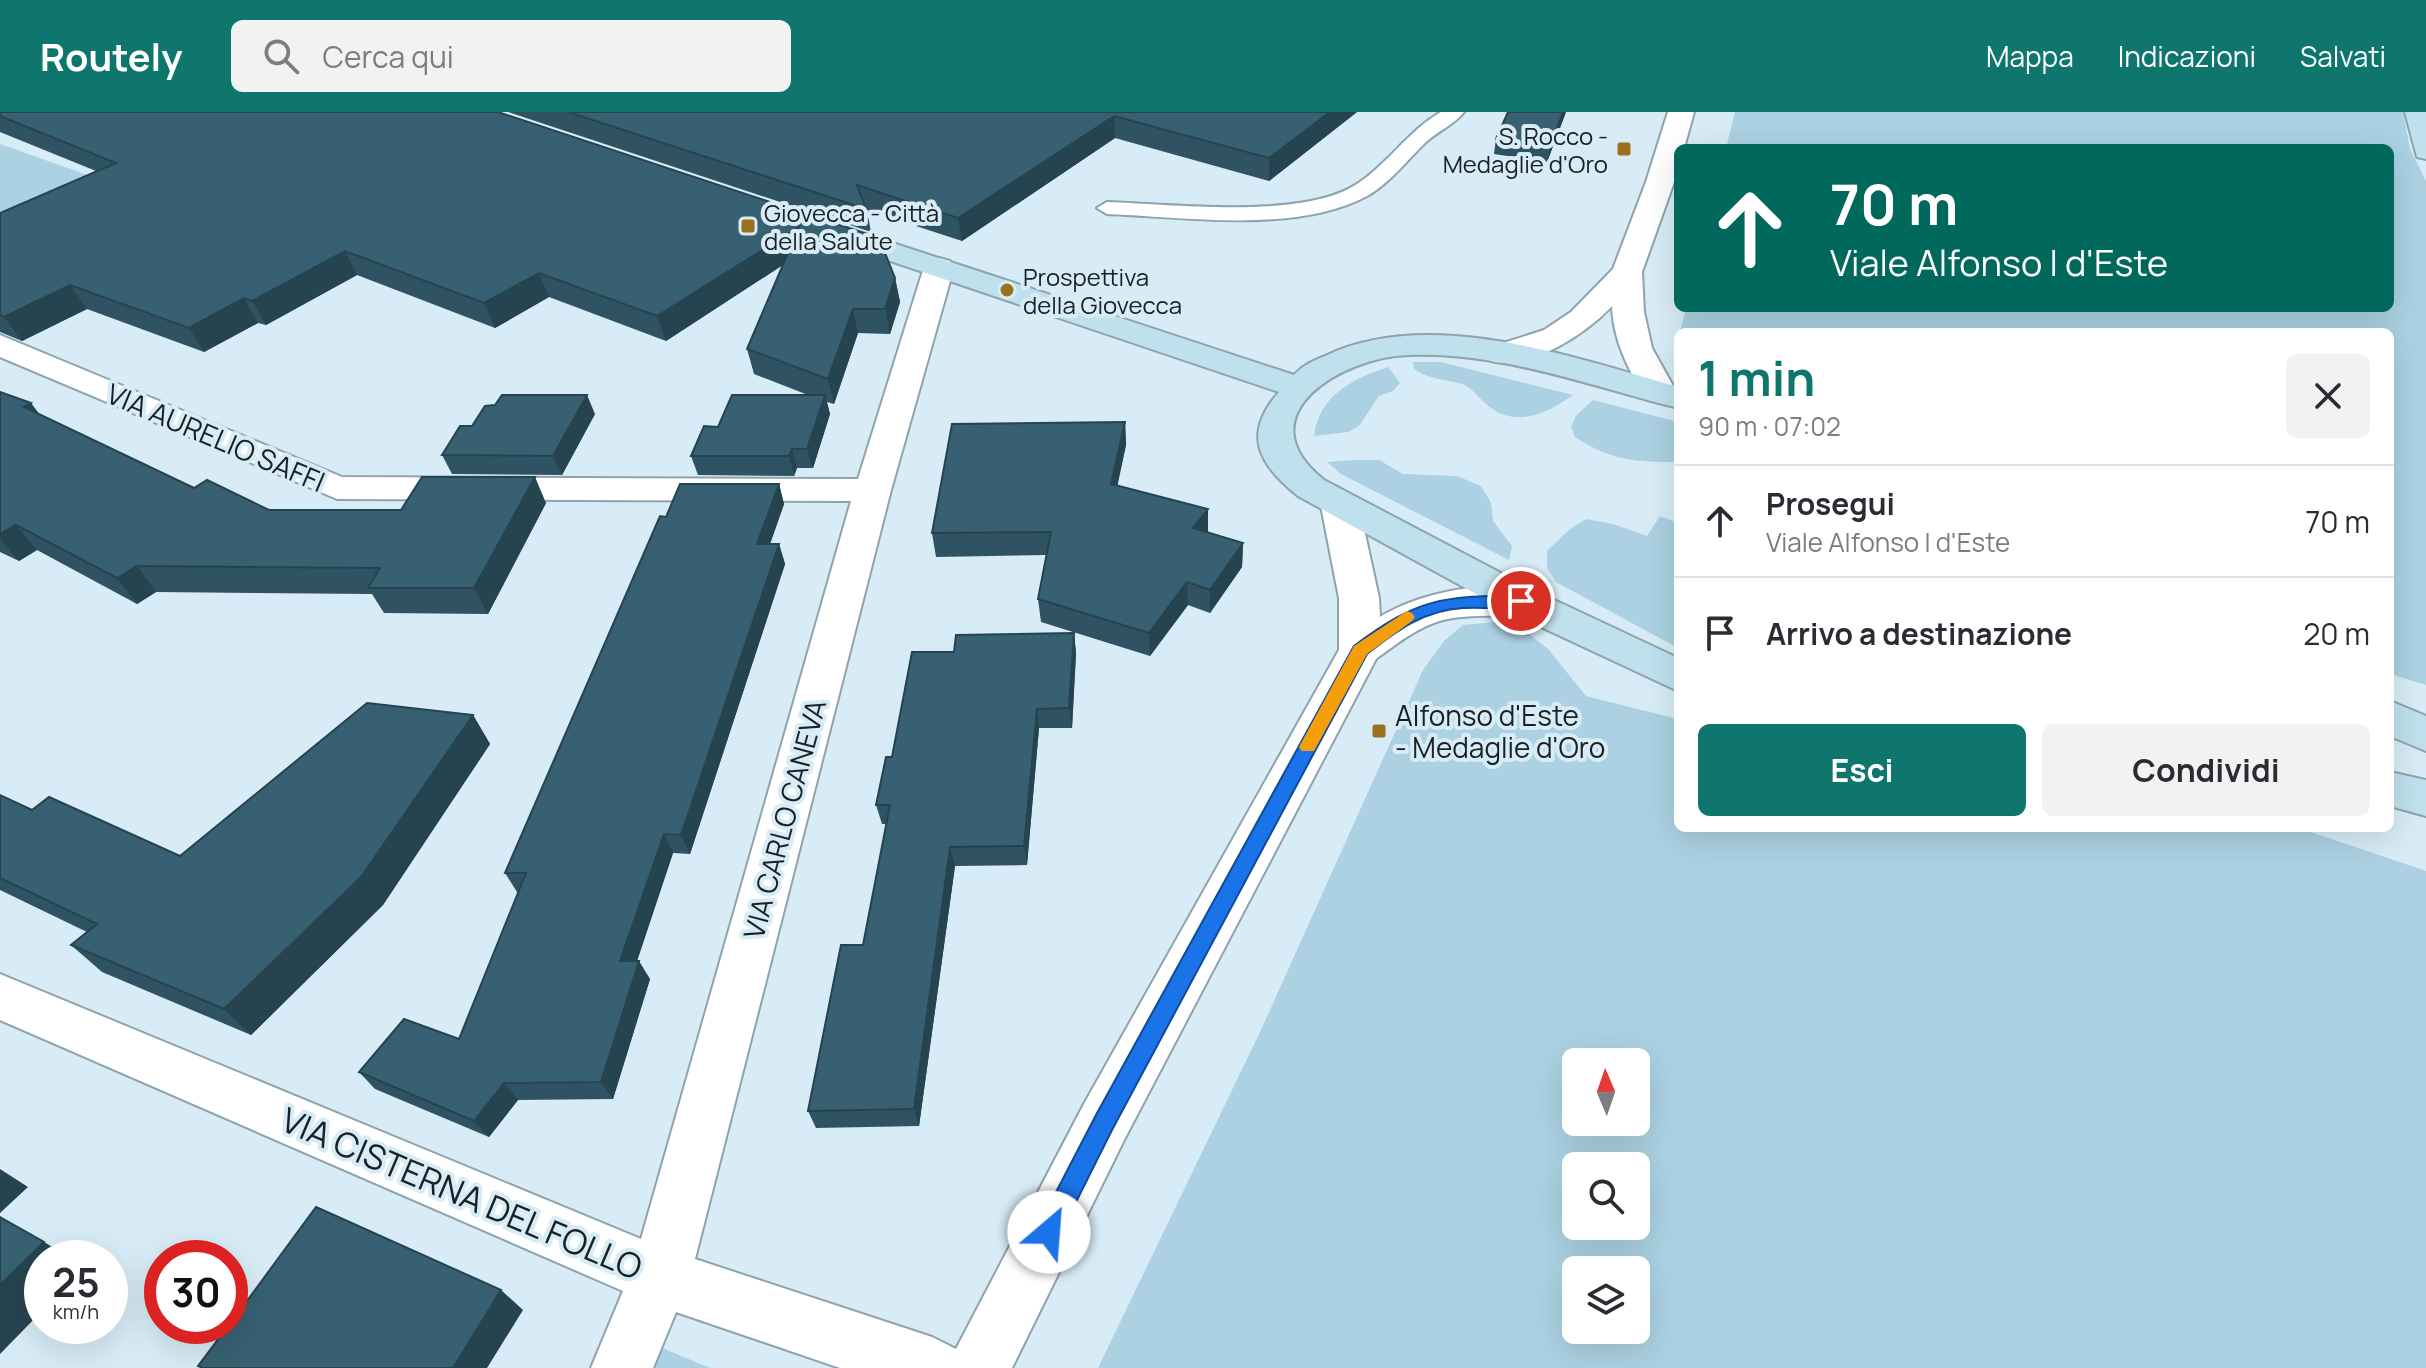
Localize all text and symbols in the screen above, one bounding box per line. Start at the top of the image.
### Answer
search box [231,20,791,92]
text: Routely [40,30,183,82]
icon: search [259,34,303,78]
text: Cerca qui [323,36,454,77]
text: Mappa [1986,37,2074,75]
text: Indicazioni [2118,37,2256,75]
text: Salvati [2300,37,2386,75]
place label: S. Rocco - Medaglie d'Oro [1443,119,1608,180]
marker: S. Rocco - Medaglie d'Oro [1615,140,1633,158]
text: 70 m [1830,165,1958,242]
icon: ahead [1698,176,1802,280]
place label: Giovecca - Città della Salute [764,196,939,257]
marker: Giovecca - Città della Salute [739,217,757,235]
text: Viale Alfonso I d'Este [1830,238,2168,287]
place label: Prospettiva della Giovecca [1023,260,1182,321]
marker: Prospettiva della Giovecca [998,281,1016,299]
text: 1 min [1698,345,1815,410]
button: close [2286,354,2370,438]
street label: VIA AURELIO SAFFI [101,374,331,500]
text: 90 m · 07:02 [1698,408,1841,444]
text: Prosegui [1766,483,1895,524]
icon: ahead [1698,499,1742,543]
text: 70 m [2305,501,2370,542]
text: Viale Alfonso I d'Este [1766,524,2010,560]
pin [1487,567,1555,635]
icon: arrive [1499,579,1543,623]
icon: arrive [1698,611,1742,655]
text: Arrivo a destinazione [1766,613,2072,654]
text: 20 m [2303,613,2370,654]
street label: VIA CARLO CANEVA [734,695,834,943]
place label: Alfonso d'Este - Medaglie d'Oro [1395,696,1605,766]
marker: Alfonso d'Este - Medaglie d'Oro [1370,722,1388,740]
button: Esci [1698,724,2026,816]
button: Condividi [2042,724,2370,816]
north arrow [1562,1048,1650,1136]
map controls [1562,1048,1650,1344]
street label: VIA CISTERNA DEL FOLLO [275,1096,649,1290]
button: search [1562,1152,1650,1240]
position arrow [1007,1190,1091,1274]
speed limit sign: 30 [144,1240,248,1344]
text: 25 [52,1254,100,1309]
button: layers [1562,1256,1650,1344]
text: km/h [53,1298,99,1325]

